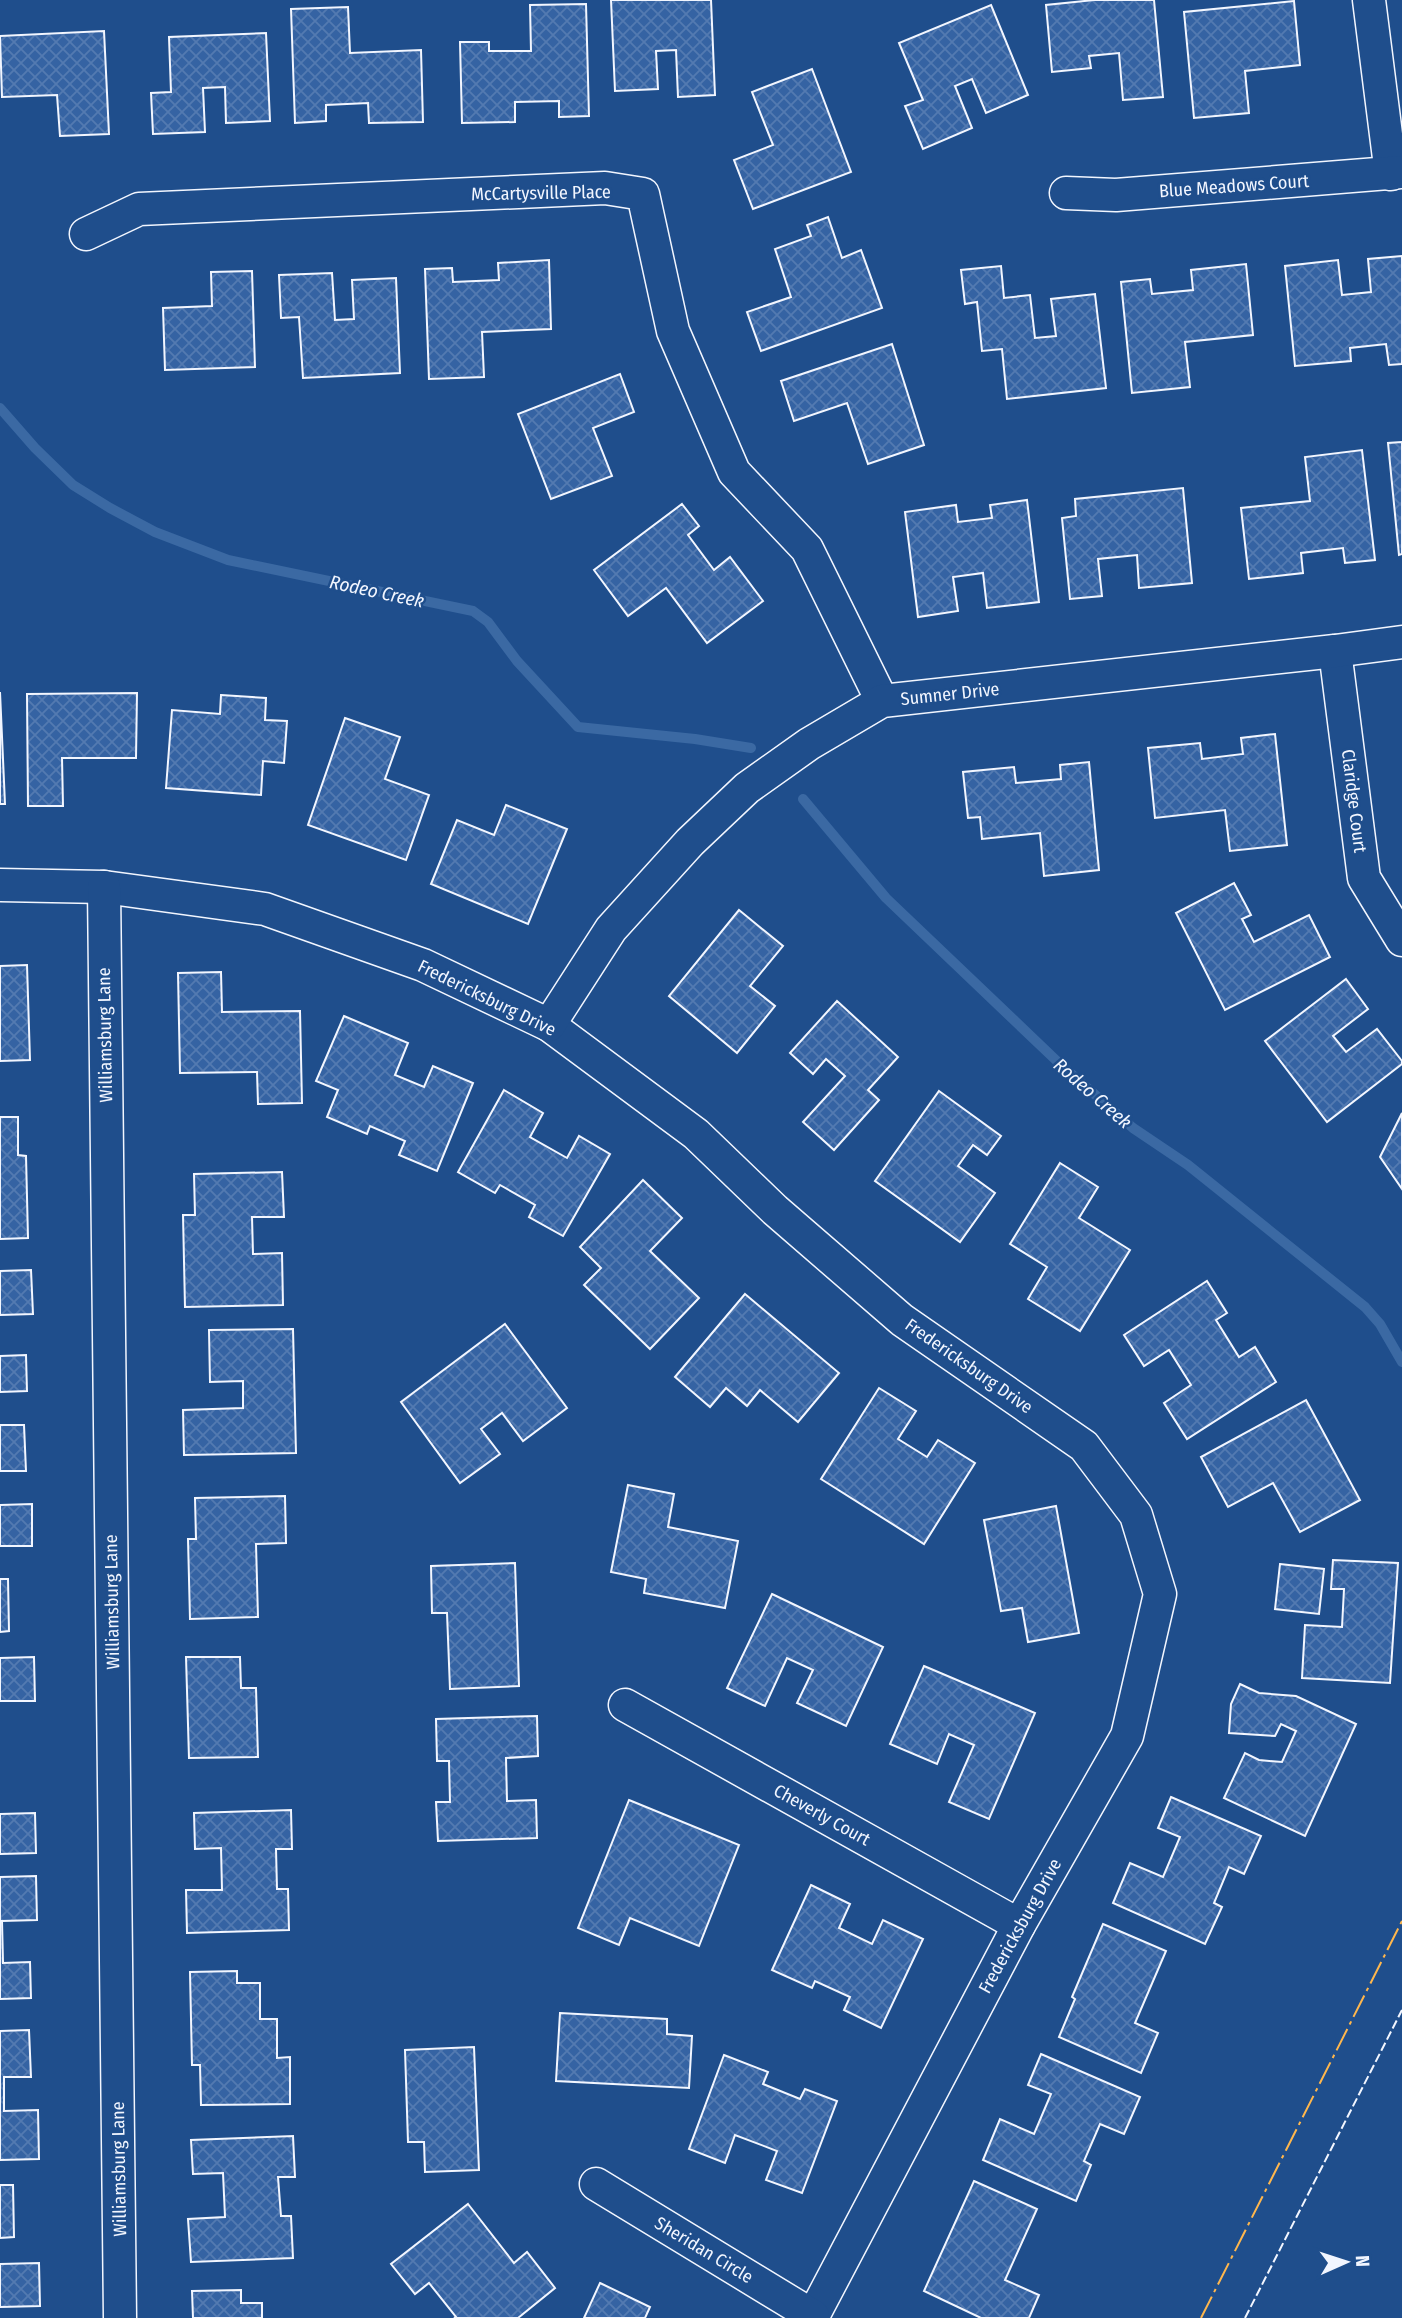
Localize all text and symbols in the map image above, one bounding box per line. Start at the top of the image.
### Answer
street label: Blue Meadows Court [1158,170,1310,202]
street label: McCartysville Place [471,181,611,205]
water label: Rodeo Creek [328,570,426,613]
street label: Sumner Drive [900,678,1001,710]
street label: Claridge Court [1337,748,1371,854]
street label: Fredericksburg Drive [414,955,560,1041]
street label: Williamsburg Lane [93,967,117,1103]
water label: Rodeo Creek [1049,1053,1136,1134]
street label: Fredericksburg Drive [901,1314,1037,1418]
street label: Williamsburg Lane [100,1534,124,1670]
street label: Cheverly Court [770,1779,874,1851]
street label: Fredericksburg Drive [974,1855,1066,1997]
street label: Williamsburg Lane [107,2101,131,2237]
street label: Sheridan Circle [651,2212,757,2288]
north arrow [1311,2227,1381,2297]
text: N [1351,2255,1374,2267]

